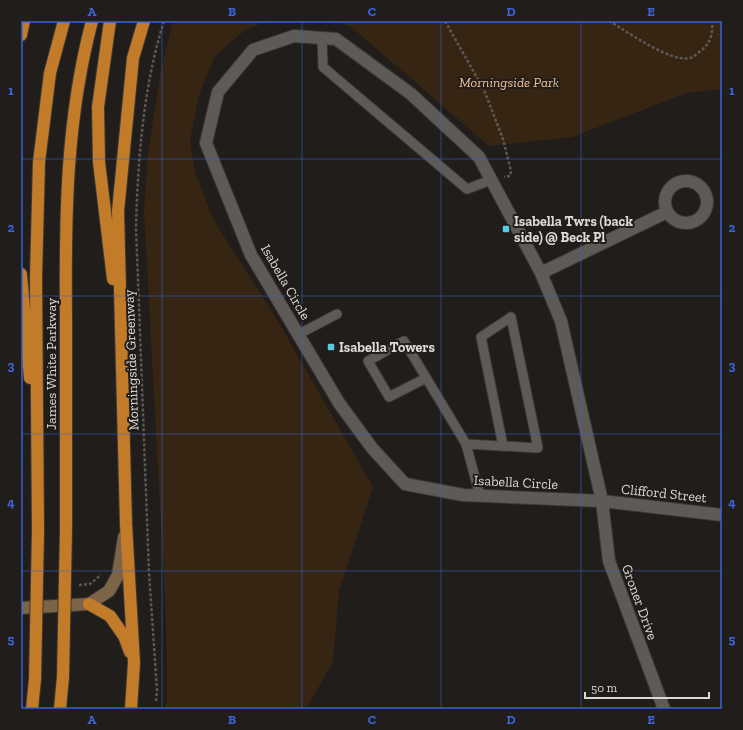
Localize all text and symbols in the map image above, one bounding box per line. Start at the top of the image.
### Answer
text: A [88,4,97,19]
text: B [228,4,236,19]
text: C [368,4,376,19]
text: D [506,4,516,19]
text: E [647,4,655,19]
park label: Morningside Park [459,74,559,91]
text: 1 [8,83,14,98]
text: 1 [729,83,735,98]
place label: Isabella Twrs (back side) @ Beck Pl [514,213,633,246]
text: 2 [8,220,15,235]
text: 2 [729,220,736,235]
marker: Isabella Twrs (back side) @ Beck Pl [501,224,511,234]
street label: Isabella Circle [257,241,314,323]
street label: Morningside Greenway [121,288,142,431]
street label: James White Parkway [43,297,60,430]
place label: Isabella Towers [339,339,436,356]
marker: Isabella Towers [326,342,336,352]
text: 3 [8,358,15,373]
text: 3 [729,358,736,373]
street label: Isabella Circle [473,472,559,493]
street label: Clifford Street [620,481,708,507]
text: 4 [7,495,15,510]
text: 4 [728,495,736,510]
street label: Groner Drive [618,562,661,643]
text: 5 [8,632,15,647]
text: 5 [729,632,736,647]
scale bar [585,674,709,700]
text: 50 m [591,681,618,695]
text: A [88,712,97,727]
text: B [228,712,236,727]
text: C [368,712,376,727]
text: D [506,712,516,727]
text: E [647,712,655,727]

